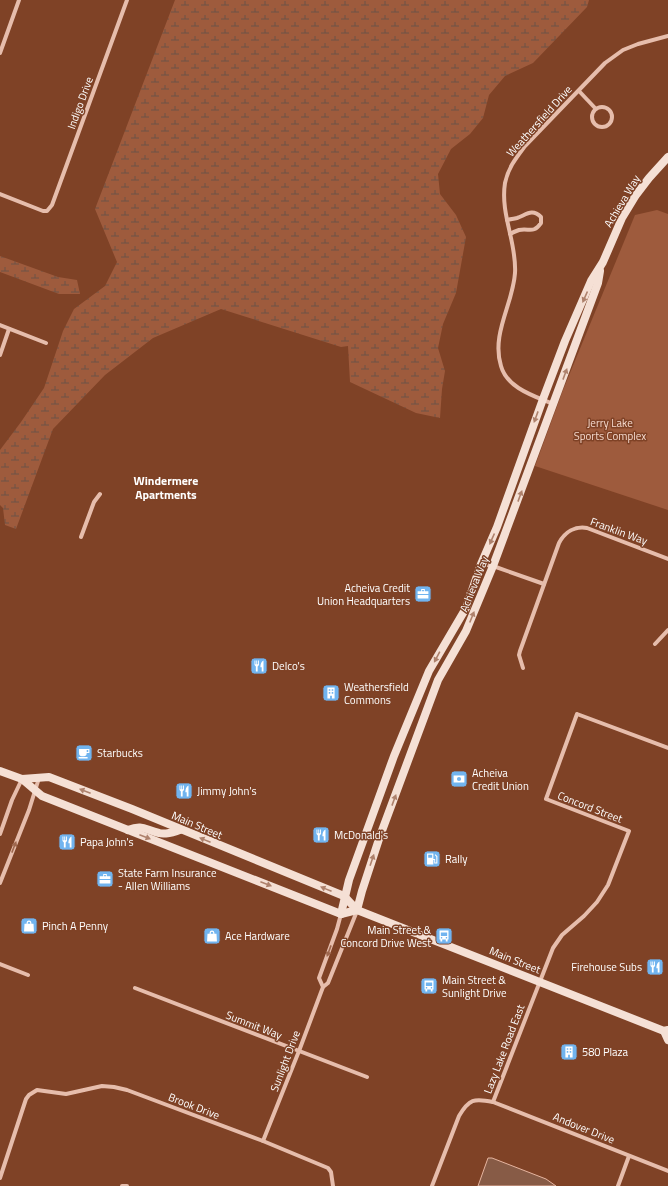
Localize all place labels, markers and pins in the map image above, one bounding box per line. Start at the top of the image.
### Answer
place label: Acheiva Credit Union Headquarters [317,580,410,609]
office icon: Acheiva Credit Union Headquarters [413,584,433,604]
restaurant icon: Delco's [249,656,269,676]
place label: Delco's [272,658,305,674]
place label: Weathersfield Commons [344,679,409,708]
building icon: Weathersfield Commons [321,683,341,703]
cafe icon: Starbucks [74,743,94,763]
place label: Starbucks [97,745,143,761]
place label: Acheiva Credit Union [472,765,529,794]
bank icon: Acheiva Credit Union [449,769,469,789]
restaurant icon: Jimmy John's [174,781,194,801]
place label: Jimmy John's [197,783,257,799]
restaurant icon: McDonald's [311,825,331,845]
place label: McDonald's [334,827,388,843]
restaurant icon: Papa John's [57,832,77,852]
place label: Papa John's [80,834,134,850]
fuel station icon: Rally [422,849,442,869]
place label: Rally [445,851,468,867]
place label: State Farm Insurance - Allen Williams [118,865,217,894]
office icon: State Farm Insurance - Allen Williams [95,869,115,889]
shop icon: Pinch A Penny [19,916,39,936]
place label: Pinch A Penny [42,918,109,934]
place label: Main Street & Concord Drive West [340,922,431,951]
shop icon: Ace Hardware [202,926,222,946]
bus stop icon: Main Street & Concord Drive West [434,926,454,946]
place label: Ace Hardware [225,928,290,944]
restaurant icon: Firehouse Subs [645,957,665,977]
place label: Firehouse Subs [571,959,642,975]
place label: Main Street & Sunlight Drive [442,972,507,1001]
bus stop icon: Main Street & Sunlight Drive [419,976,439,996]
building icon: 580 Plaza [559,1042,579,1062]
place label: 580 Plaza [582,1044,628,1060]

